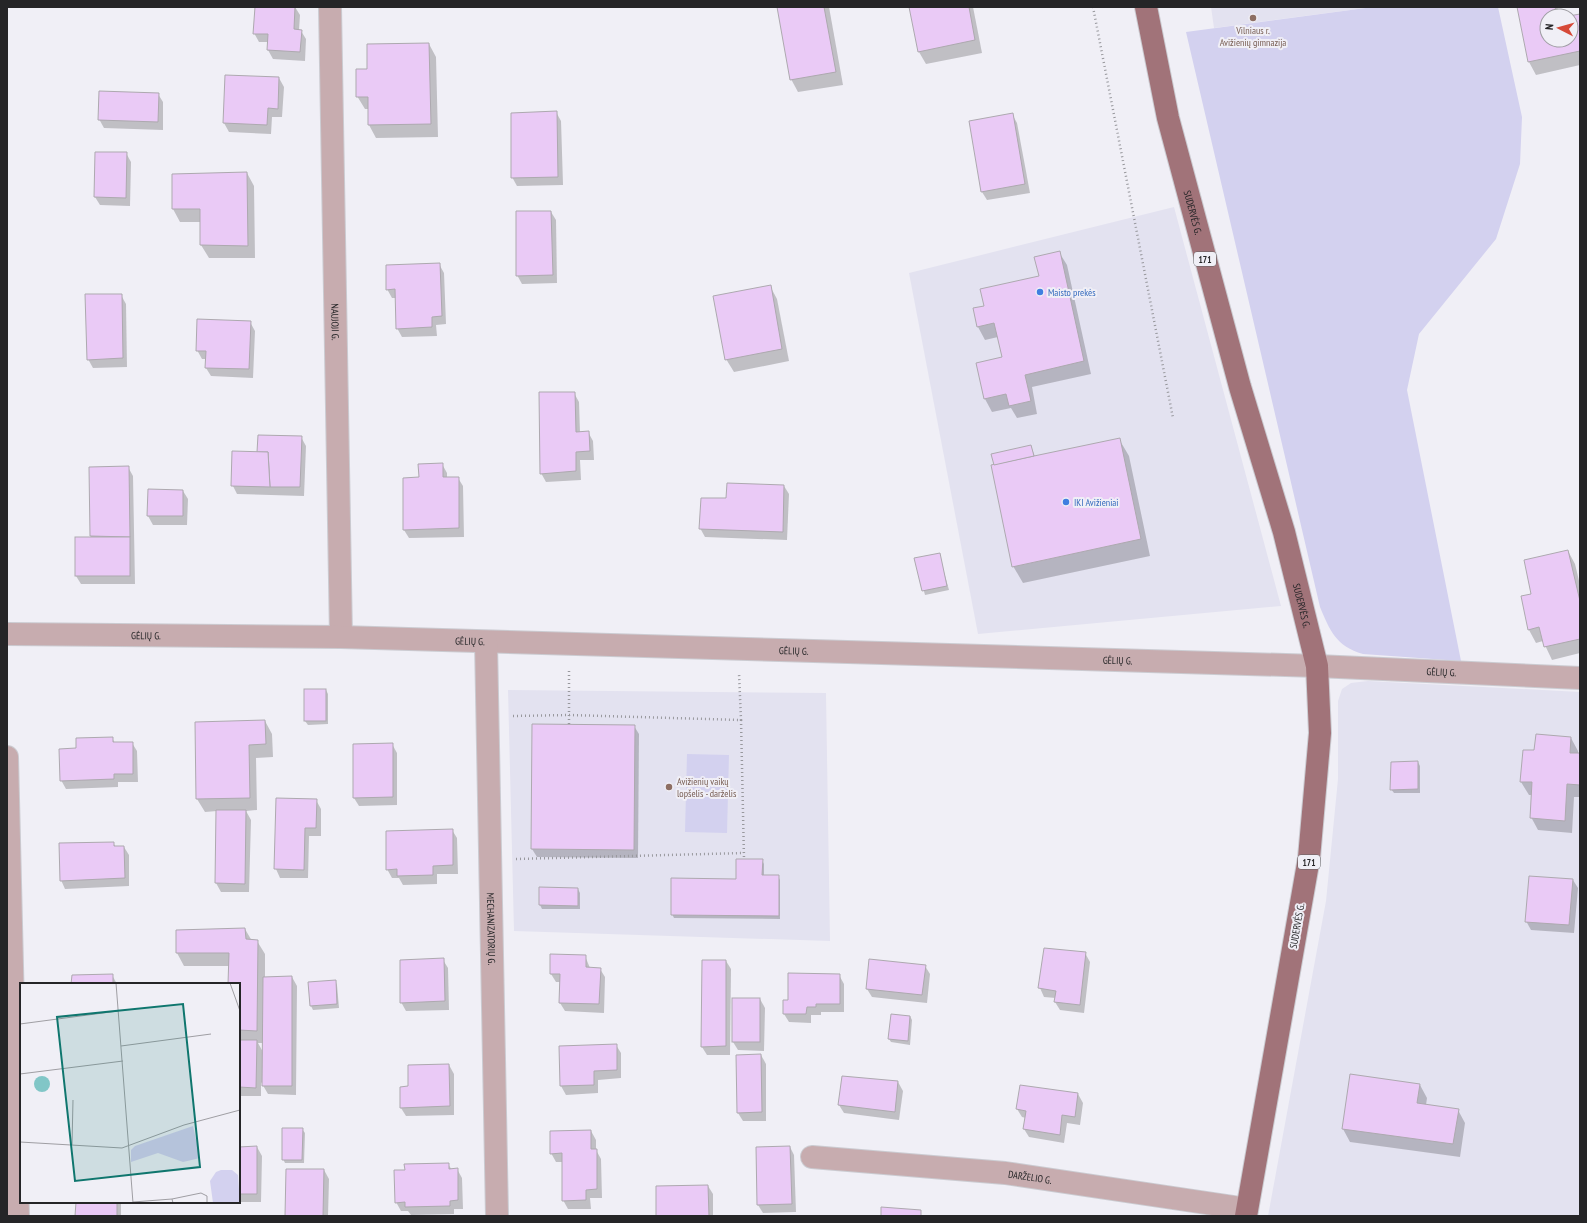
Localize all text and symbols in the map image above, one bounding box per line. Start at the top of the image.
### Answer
north arrow [1539,8,1579,48]
marker: Vilniaus r. Avižienių gimnazija [1248,13,1258,23]
text: N [1542,23,1556,31]
place label: Vilniaus r. Avižienių gimnazija [1220,24,1286,49]
street label: SUDERVĖS G. [1181,189,1206,236]
road number: 171 [1194,252,1216,266]
place label: Maisto prekės [1048,286,1096,299]
marker: Maisto prekės [1035,287,1045,297]
street label: NAUJOJI G. [329,303,342,341]
place label: IKI Avižieniai [1074,496,1119,509]
marker: IKI Avižieniai [1061,497,1071,507]
street label: SUDERVĖS G. [1290,582,1314,630]
street label: GĖLIŲ G. [131,629,161,642]
street label: GĖLIŲ G. [455,634,485,648]
street label: GĖLIŲ G. [779,644,809,657]
street label: GĖLIŲ G. [1103,653,1133,667]
street label: GĖLIŲ G. [1426,665,1457,679]
place label: Avižienių vaikų lopšelis - darželis [677,775,737,800]
marker: Avižienių vaikų lopšelis - darželis [664,782,674,792]
road number: 171 [1298,855,1320,869]
street label: MECHANIZATORIŲ G. [484,893,499,965]
street label: SUDERVĖS G. [1287,902,1307,950]
inset map [20,983,240,1203]
street label: DARŽELIO G. [1007,1167,1053,1186]

